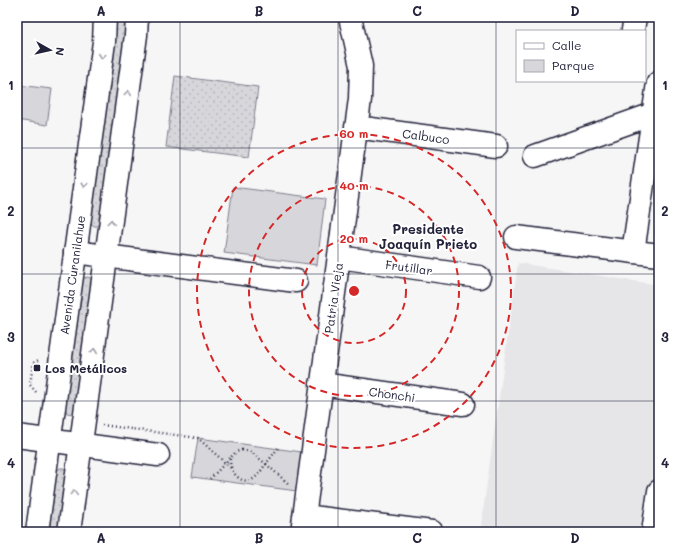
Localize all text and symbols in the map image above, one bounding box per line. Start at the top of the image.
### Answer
text: A [96,2,106,19]
text: B [255,2,264,19]
text: C [412,2,422,19]
text: D [570,2,580,19]
north arrow [30,30,70,70]
legend [516,30,646,82]
text: Calle [552,37,582,53]
text: N [52,46,68,57]
one-way arrow [98,53,107,59]
text: Parque [552,57,595,73]
text: 1 [8,76,14,93]
text: 1 [662,76,668,93]
one-way arrow [124,90,133,96]
text: 60 m [340,125,368,141]
street label: Calbuco [401,125,451,147]
text: 40 m [339,177,369,193]
one-way arrow [80,182,89,188]
text: 2 [7,202,15,219]
text: 2 [661,202,669,219]
street label: Avenida Curanilahue [56,214,88,336]
one-way arrow [106,219,115,225]
district label: Presidente Joaquín Prieto [379,220,477,252]
text: 20 m [340,230,368,246]
street label: Frutillar [384,256,434,278]
street label: Patria Vieja [320,262,346,334]
centre of rings [347,284,361,298]
text: 3 [7,328,15,345]
text: 3 [661,328,669,345]
one-way arrow [89,348,98,354]
place label: Los Metálicos [45,360,127,376]
marker: Los Metálicos [32,363,42,373]
street label: Chonchi [368,383,416,405]
text: 4 [7,454,15,471]
text: 4 [661,454,669,471]
one-way arrow [69,490,78,496]
text: A [96,529,106,546]
text: B [255,529,264,546]
text: C [412,529,422,546]
text: D [570,529,580,546]

